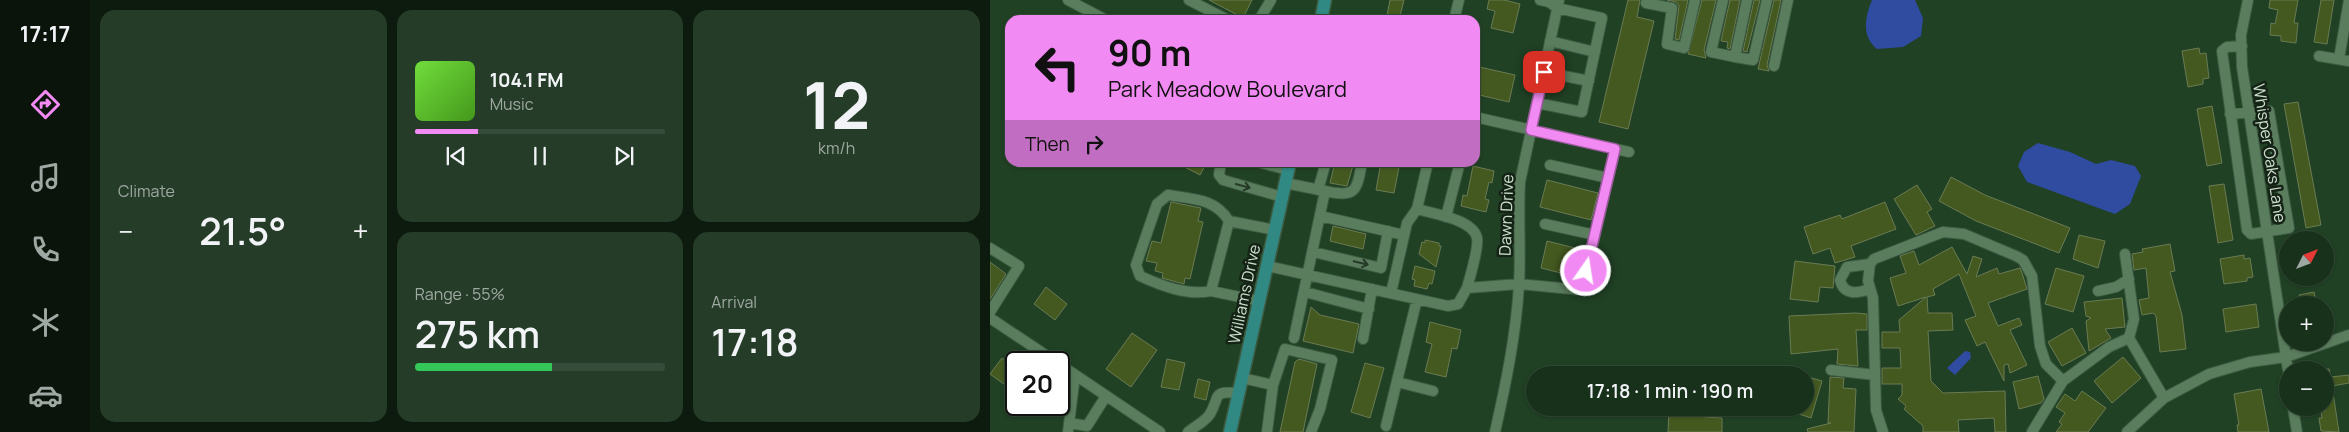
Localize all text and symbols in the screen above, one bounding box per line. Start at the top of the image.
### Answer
text: 17:17 [20,19,70,49]
text: 90 m [1108,29,1191,77]
icon: left [1025,35,1090,100]
pin [1523,51,1565,93]
icon: arrive [1530,58,1558,86]
text: 12 [803,60,870,149]
text: 104.1 FM [490,67,563,93]
text: Park Meadow Boulevard [1108,74,1347,104]
street label: Whisper Oaks Lane [2248,82,2292,224]
icon: directions [28,87,63,122]
text: Music [490,93,534,115]
icon: right [1080,130,1108,158]
text: Then [1025,131,1070,157]
text: km/h [818,137,855,159]
icon: previous [442,142,470,170]
icon: pause [526,142,554,170]
icon: next [610,142,638,170]
icon: music [28,160,63,195]
street label: Dawn Drive [1494,174,1518,256]
text: Climate [118,180,175,202]
one-way arrow [1235,182,1251,192]
text: 21.5° [199,204,286,256]
text: − [118,212,133,250]
text: + [352,212,369,250]
north arrow [2279,231,2334,286]
map controls [2279,231,2334,416]
icon: phone [28,232,63,267]
street label: Williams Drive [1223,242,1265,346]
position arrow [1559,244,1611,296]
one-way arrow [1352,259,1368,268]
text: Range · 55% [415,283,505,305]
text: Arrival [711,291,757,313]
button: + [2279,296,2334,351]
icon: climate [28,305,63,340]
text: 275 km [415,307,540,359]
text: 17:18 [711,315,799,367]
speed limit sign: 20 [1005,351,1070,416]
button: − [2279,361,2334,416]
icon: car [28,378,63,413]
text: 17:18 · 1 min · 190 m [1587,378,1753,404]

